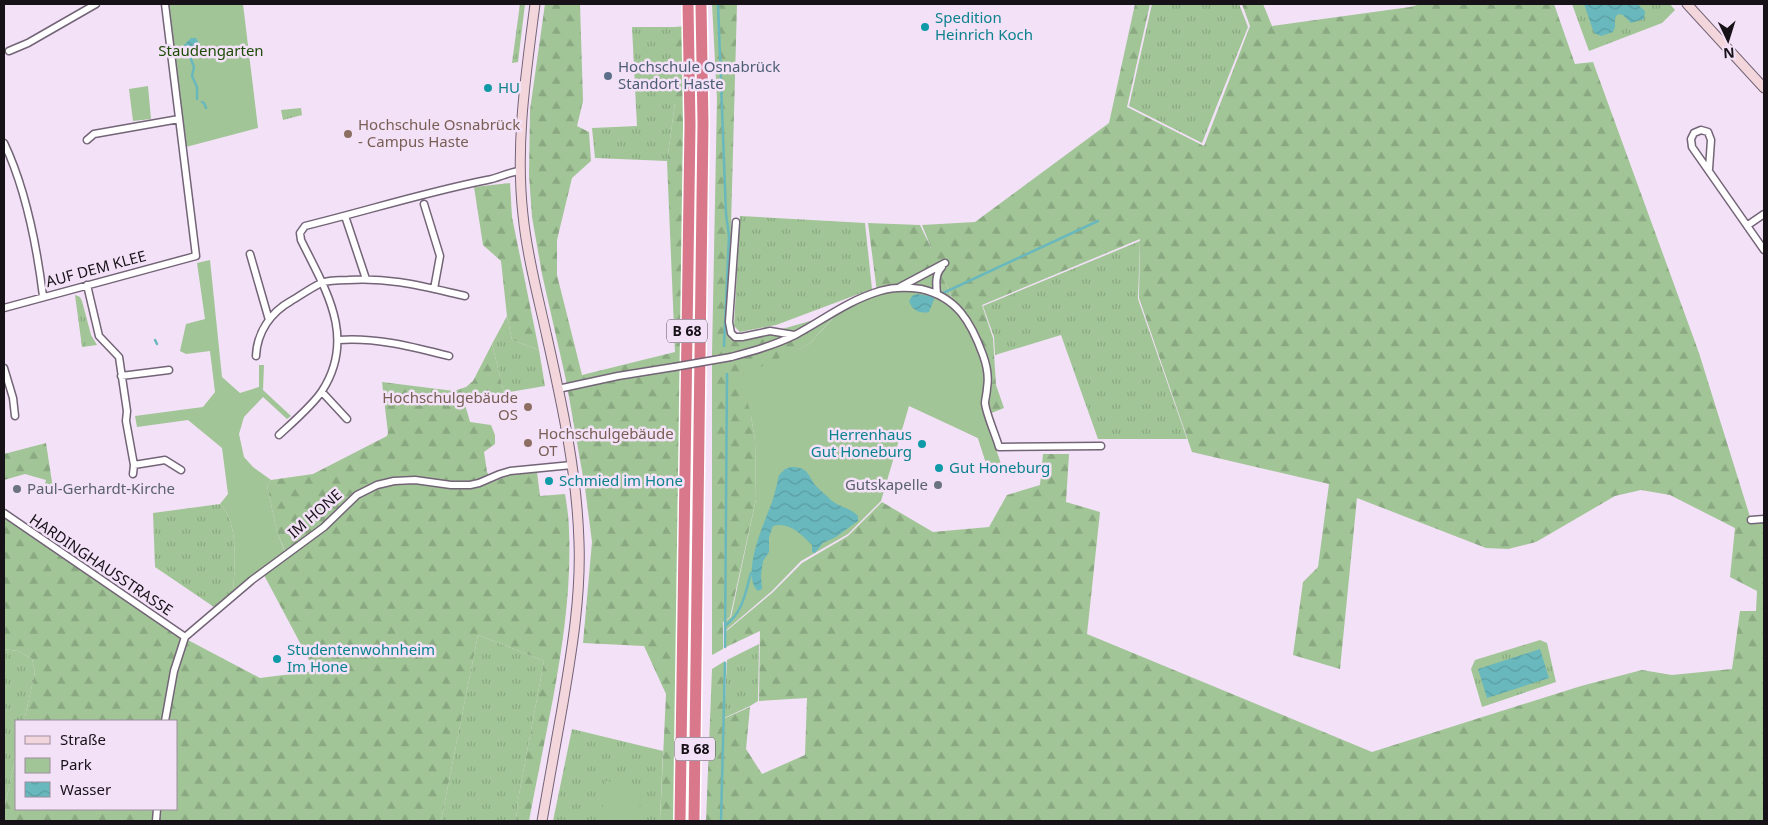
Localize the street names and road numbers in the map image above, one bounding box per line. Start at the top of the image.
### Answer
street label: AUF DEM KLEE [43,245,148,291]
road number: B 68 [667,320,707,342]
street label: IM HONE [283,484,345,542]
street label: HARDINGHAUSSTRASSE [26,509,177,620]
road number: B 68 [675,738,715,761]

